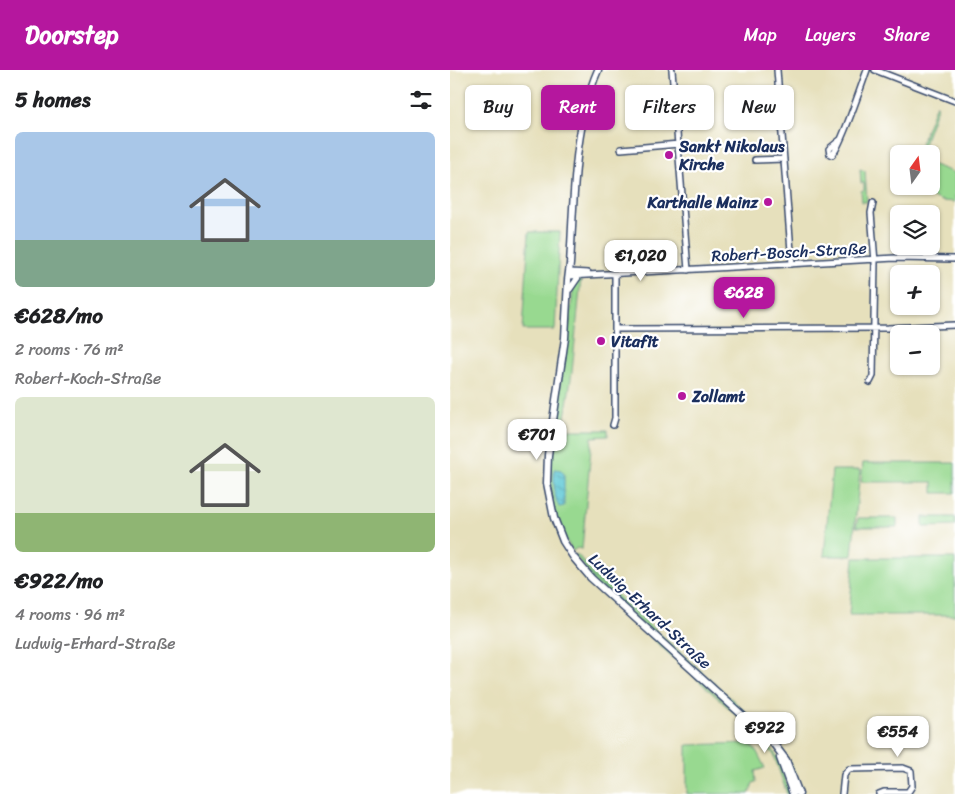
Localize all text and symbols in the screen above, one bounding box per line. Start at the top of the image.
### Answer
text: Doorstep [25,14,119,56]
text: Map [744,19,777,51]
text: Layers [805,19,856,51]
text: Share [884,19,930,51]
text: 5 homes [15,81,91,119]
chip: Buy [465,85,531,130]
chip: Rent [541,85,615,130]
chip: Filters [625,85,714,130]
chip: New [724,85,794,130]
icon: filters [407,86,435,114]
place label: Sankt Nikolaus Kirche [678,132,785,179]
north arrow [890,145,940,195]
map controls [890,145,940,375]
marker: Sankt Nikolaus Kirche [663,149,675,161]
icon: home [180,165,270,255]
place label: Karthalle Mainz [646,188,759,217]
marker: Karthalle Mainz [762,196,774,208]
button: layers [890,205,940,255]
street label: Robert-Bosch-Straße [711,233,867,271]
pin: €1,020 [600,240,682,282]
text: €1,020 [615,241,667,270]
button: + [890,265,940,315]
pin: €628 [714,276,774,319]
text: €628 [725,278,763,307]
text: €628/mo [15,297,103,335]
button: − [890,325,940,375]
place label: Vitafit [611,327,659,356]
text: 2 rooms · 76 m² [15,335,124,364]
marker: Vitafit [595,335,607,347]
text: Robert-Koch-Straße [15,364,161,393]
place label: Zollamt [691,382,745,411]
marker: Zollamt [676,390,688,402]
pin: €701 [507,418,567,461]
text: €701 [519,420,555,449]
icon: home [180,430,270,520]
street label: Ludwig-Erhard-Straße [581,546,719,676]
text: €922/mo [15,562,103,600]
text: 4 rooms · 96 m² [15,600,125,629]
text: Ludwig-Erhard-Straße [15,629,176,658]
pin: €922 [735,712,795,754]
text: €922 [746,713,784,742]
pin: €554 [868,716,928,758]
text: €554 [878,717,918,746]

